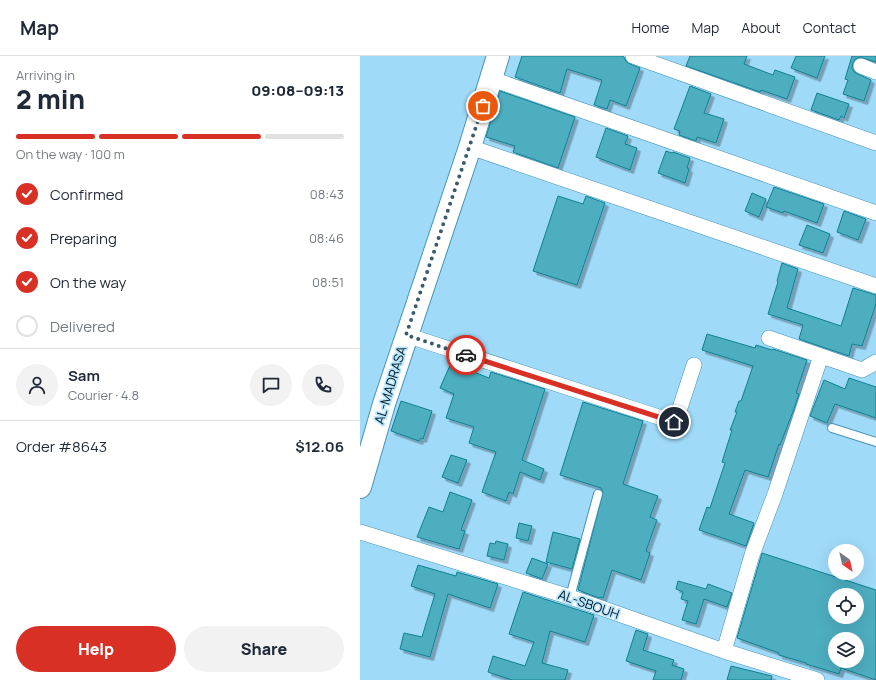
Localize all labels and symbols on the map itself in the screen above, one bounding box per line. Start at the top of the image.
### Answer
pin [466,89,500,123]
courier [446,335,486,375]
street label: AL-MADRASA [370,344,410,426]
pin [657,405,691,439]
north arrow [828,544,864,580]
street label: AL-SBOUH [556,585,622,623]

